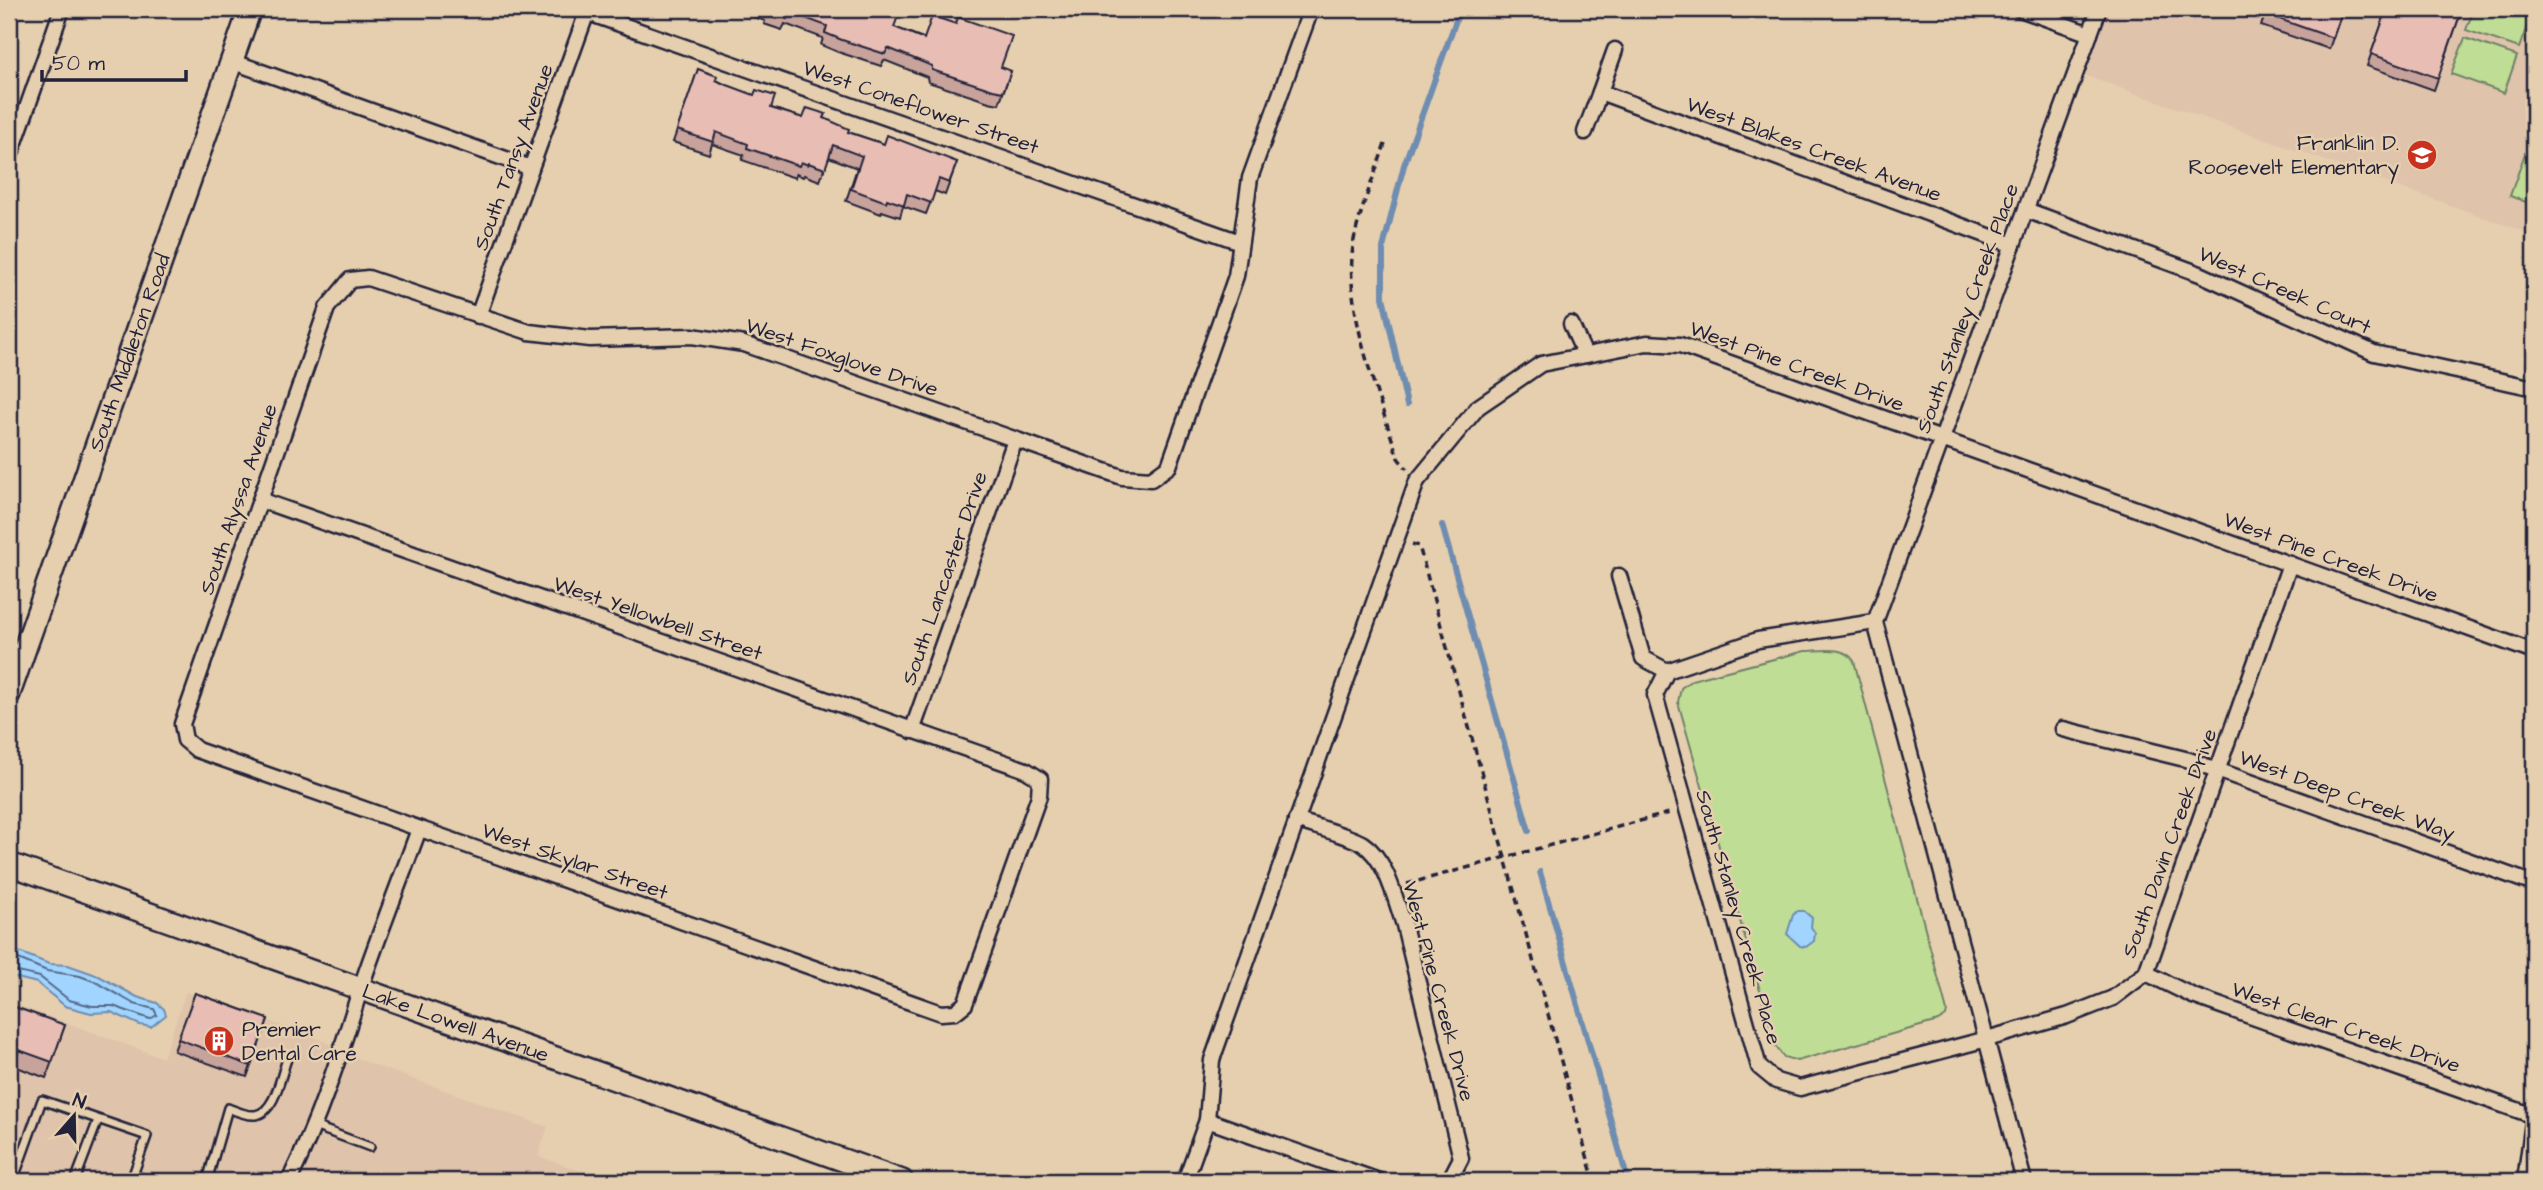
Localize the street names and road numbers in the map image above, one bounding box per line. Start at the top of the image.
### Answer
street label: West Coneflower Street [799,53,1043,162]
street label: South Tansy Avenue [466,60,563,255]
street label: West Blakes Creek Avenue [1682,90,1945,209]
street label: South Stanley Creek Place [1909,179,2028,438]
street label: West Creek Court [2194,239,2376,342]
street label: South Middleton Road [81,250,178,455]
street label: West Foxglove Drive [741,311,942,406]
street label: West Pine Creek Drive [1685,314,1908,419]
street label: South Alyssa Avenue [192,400,287,599]
street label: South Lancaster Drive [894,468,995,689]
street label: West Pine Creek Drive [2219,505,2442,610]
street label: West Yellowbell Street [549,569,767,668]
street label: South Davin Creek Drive [2115,725,2224,962]
street label: West Deep Creek Way [2234,743,2459,850]
street label: South Stanley Creek Place [1686,786,1789,1048]
street label: West Skylar Street [477,816,672,909]
street label: West Pine Creek Drive [1395,878,1482,1104]
street label: West Clear Creek Drive [2228,975,2464,1080]
street label: Lake Lowell Avenue [358,977,553,1069]

